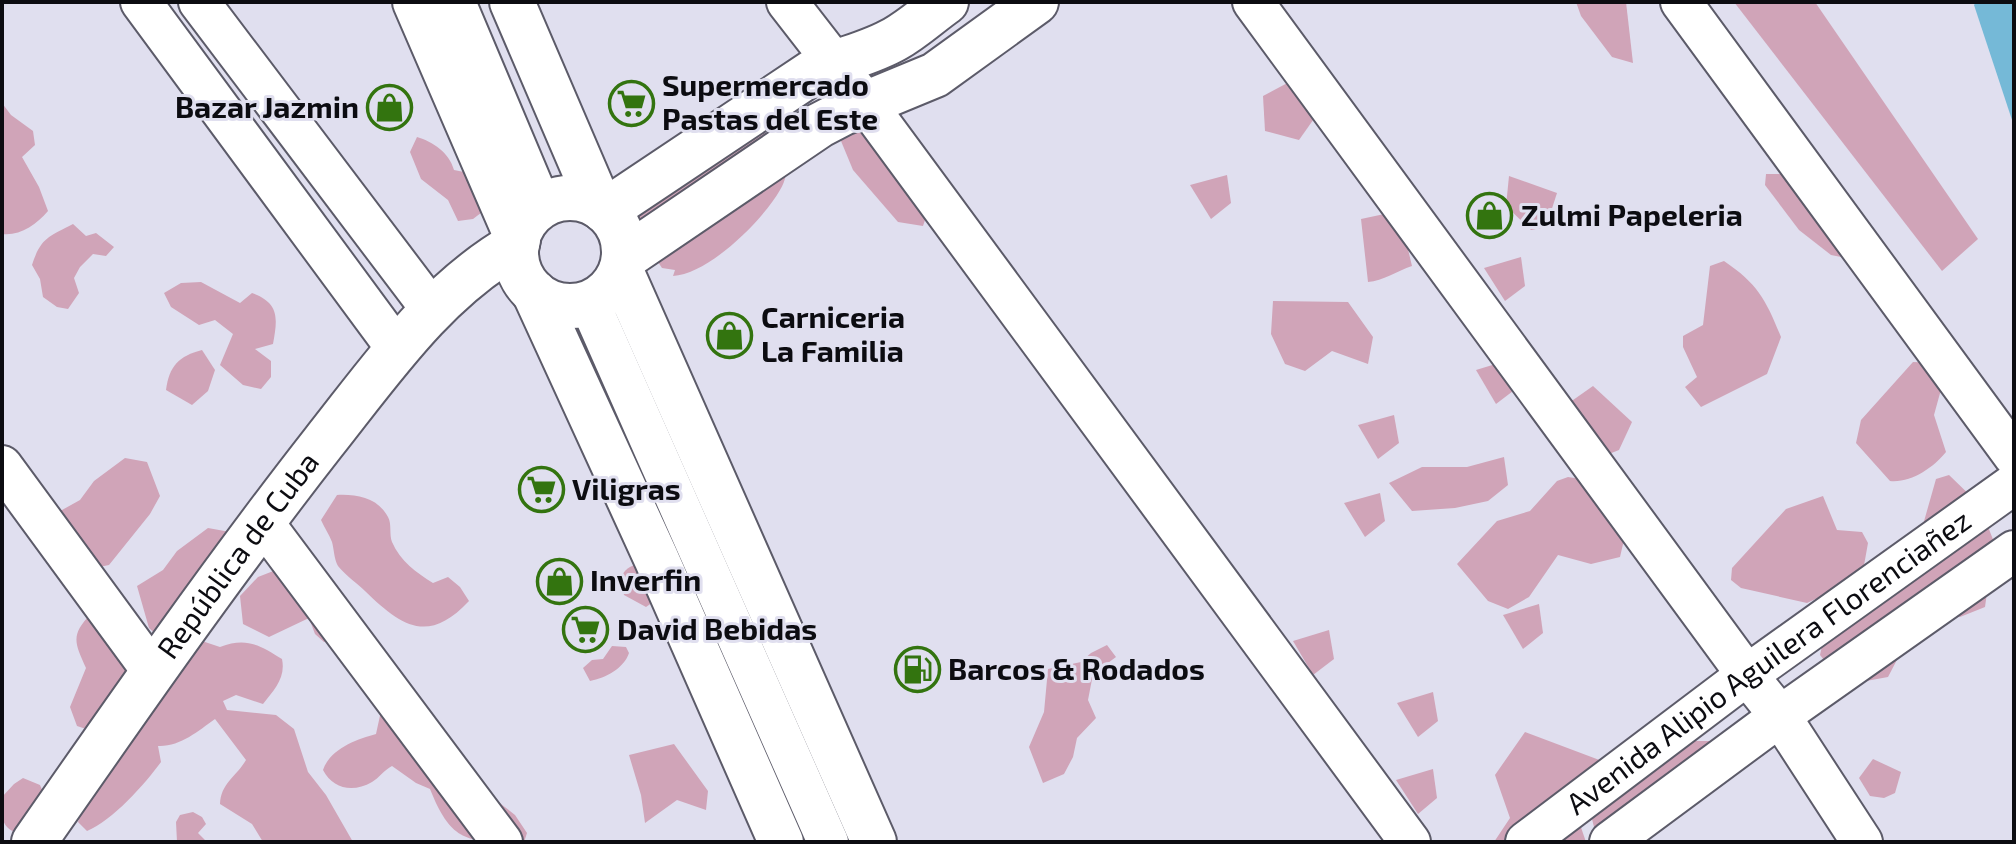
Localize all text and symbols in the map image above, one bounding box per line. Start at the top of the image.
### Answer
place label: Supermercado Pastas del Este [662,66,878,136]
supermarket icon: Supermercado Pastas del Este [607,79,655,127]
shop icon: Bazar Jazmin [366,84,414,132]
place label: Bazar Jazmin [175,88,359,124]
shop icon: Zulmi Papeleria [1466,192,1514,240]
place label: Zulmi Papeleria [1521,196,1743,232]
place label: Carniceria La Familia [761,298,905,368]
shop icon: Carniceria La Familia [706,311,754,359]
street label: República de Cuba [149,444,325,665]
supermarket icon: Viligras [517,466,565,514]
place label: Viligras [572,470,681,506]
street label: Avenida Alipio Aguilera Florenciañez [1558,501,1977,821]
shop icon: Inverfin [535,557,583,605]
place label: Inverfin [590,561,701,597]
supermarket icon: David Bebidas [562,606,610,654]
place label: David Bebidas [617,610,817,646]
fuel station icon: Barcos & Rodados [893,646,941,694]
place label: Barcos & Rodados [948,650,1205,686]

